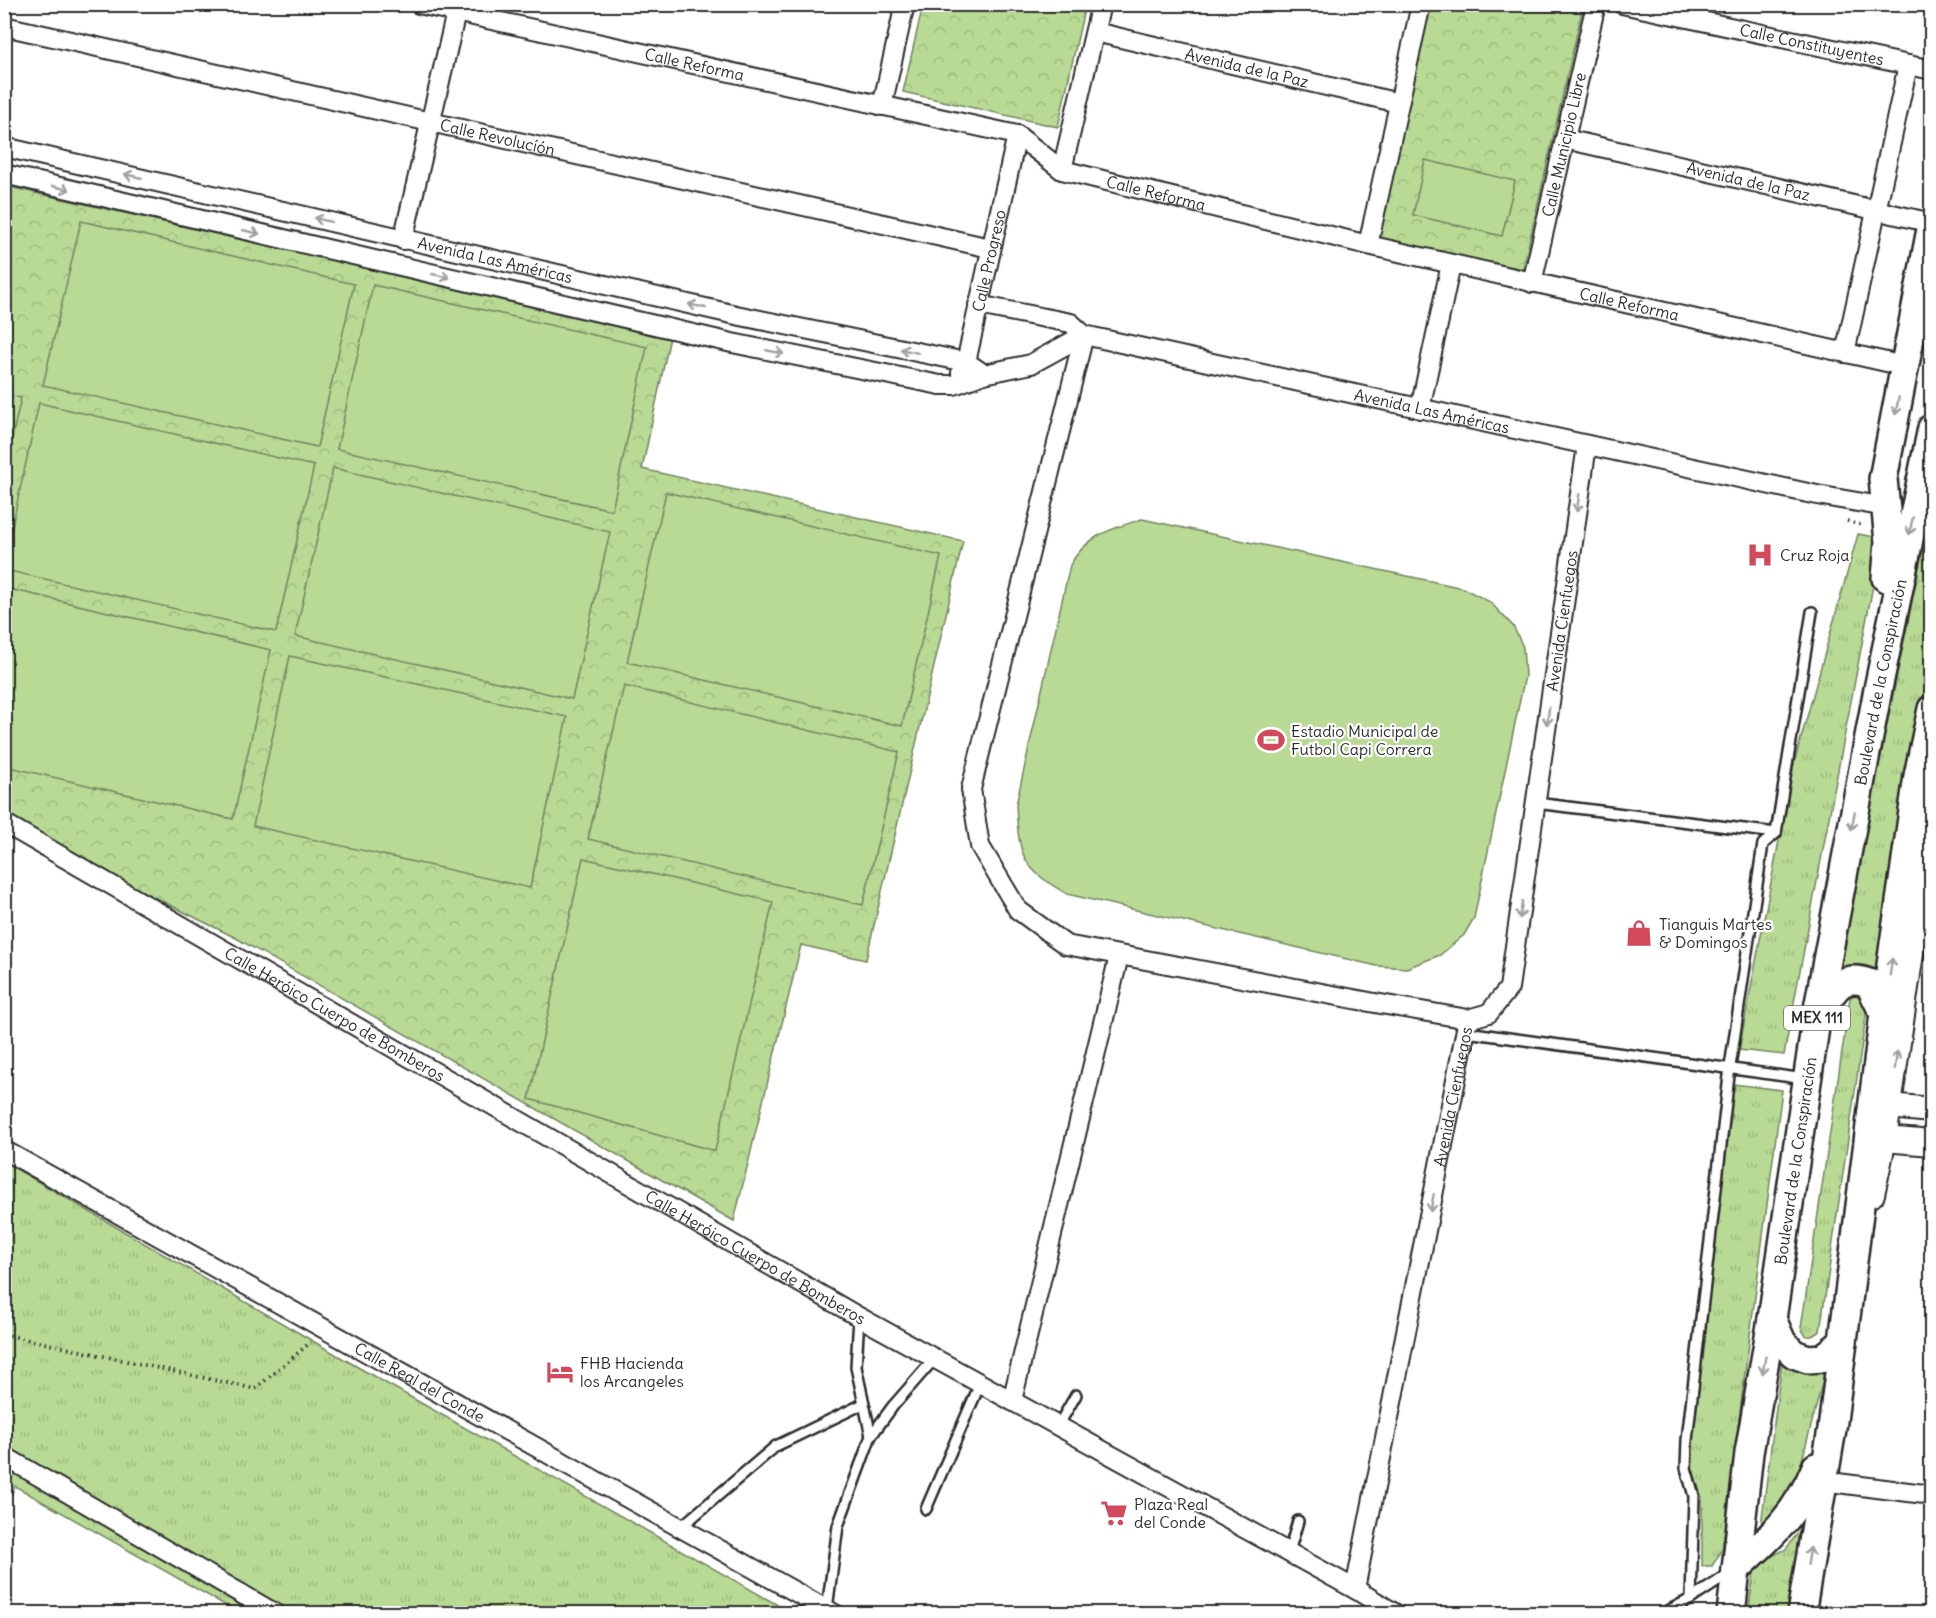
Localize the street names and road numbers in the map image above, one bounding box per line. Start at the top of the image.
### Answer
street label: Calle Constituyentes [1738,19,1886,69]
street label: Avenida de la Paz [1183,43,1311,92]
street label: Calle Reforma [643,44,746,85]
street label: Calle Municipio Libre [1538,71,1590,219]
street label: Calle Revolucíón [438,115,557,160]
street label: Avenida de la Paz [1685,157,1812,205]
street label: Calle Reforma [1104,171,1208,215]
street label: Calle Progreso [968,208,1010,314]
street label: Avenida Las Américas [416,232,575,287]
street label: Calle Reforma [1578,283,1681,325]
street label: Avenida Las Américas [1352,384,1511,438]
street label: Avenida Cienfuegos [1542,549,1582,692]
street label: Boulevard de la Conspiración [1850,577,1910,787]
street label: Calle Heróico Cuerpo de Bomberos [221,943,448,1086]
road number: MEX 111 [1784,1006,1850,1030]
street label: Avenida Cienfuegos [1429,1025,1476,1168]
street label: Boulevard de la Conspiración [1770,1055,1821,1266]
street label: Calle Heróico Cuerpo de Bomberos [642,1186,869,1329]
street label: Calle Real del Conde [351,1338,488,1426]

